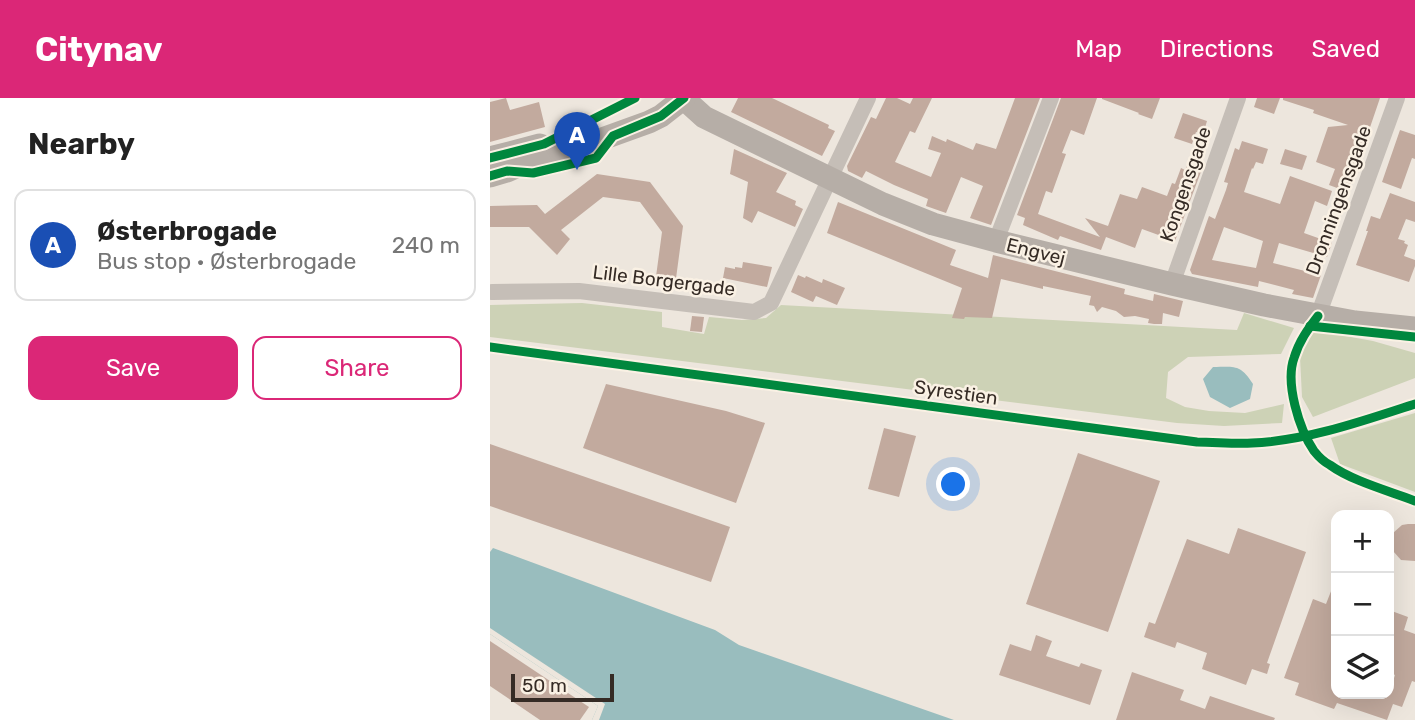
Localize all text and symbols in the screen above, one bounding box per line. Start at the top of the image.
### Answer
text: Citynav [35,30,163,69]
text: Map [1075,35,1122,63]
text: Directions [1160,35,1273,63]
text: Saved [1311,35,1380,63]
pin: A [554,112,600,170]
street label: Dronningensgade [1301,122,1376,278]
street label: Kongensgade [1155,124,1216,245]
text: Nearby [28,126,135,162]
text: Østerbrogade [97,216,277,247]
text: A [45,231,61,259]
text: 240 m [392,231,460,259]
street label: Engvej [1004,233,1068,270]
text: Bus stop · Østerbrogade [97,247,356,275]
street label: Lille Borgergade [591,260,736,301]
button: Save [28,336,238,400]
button: Share [252,336,462,400]
street label: Syrestien [913,375,999,410]
your location [936,467,970,501]
map controls [1331,510,1394,699]
button: + [1331,510,1394,573]
button: − [1331,573,1394,636]
button: layers [1331,636,1394,699]
scale bar [511,671,614,703]
text: 50 m [522,674,567,697]

